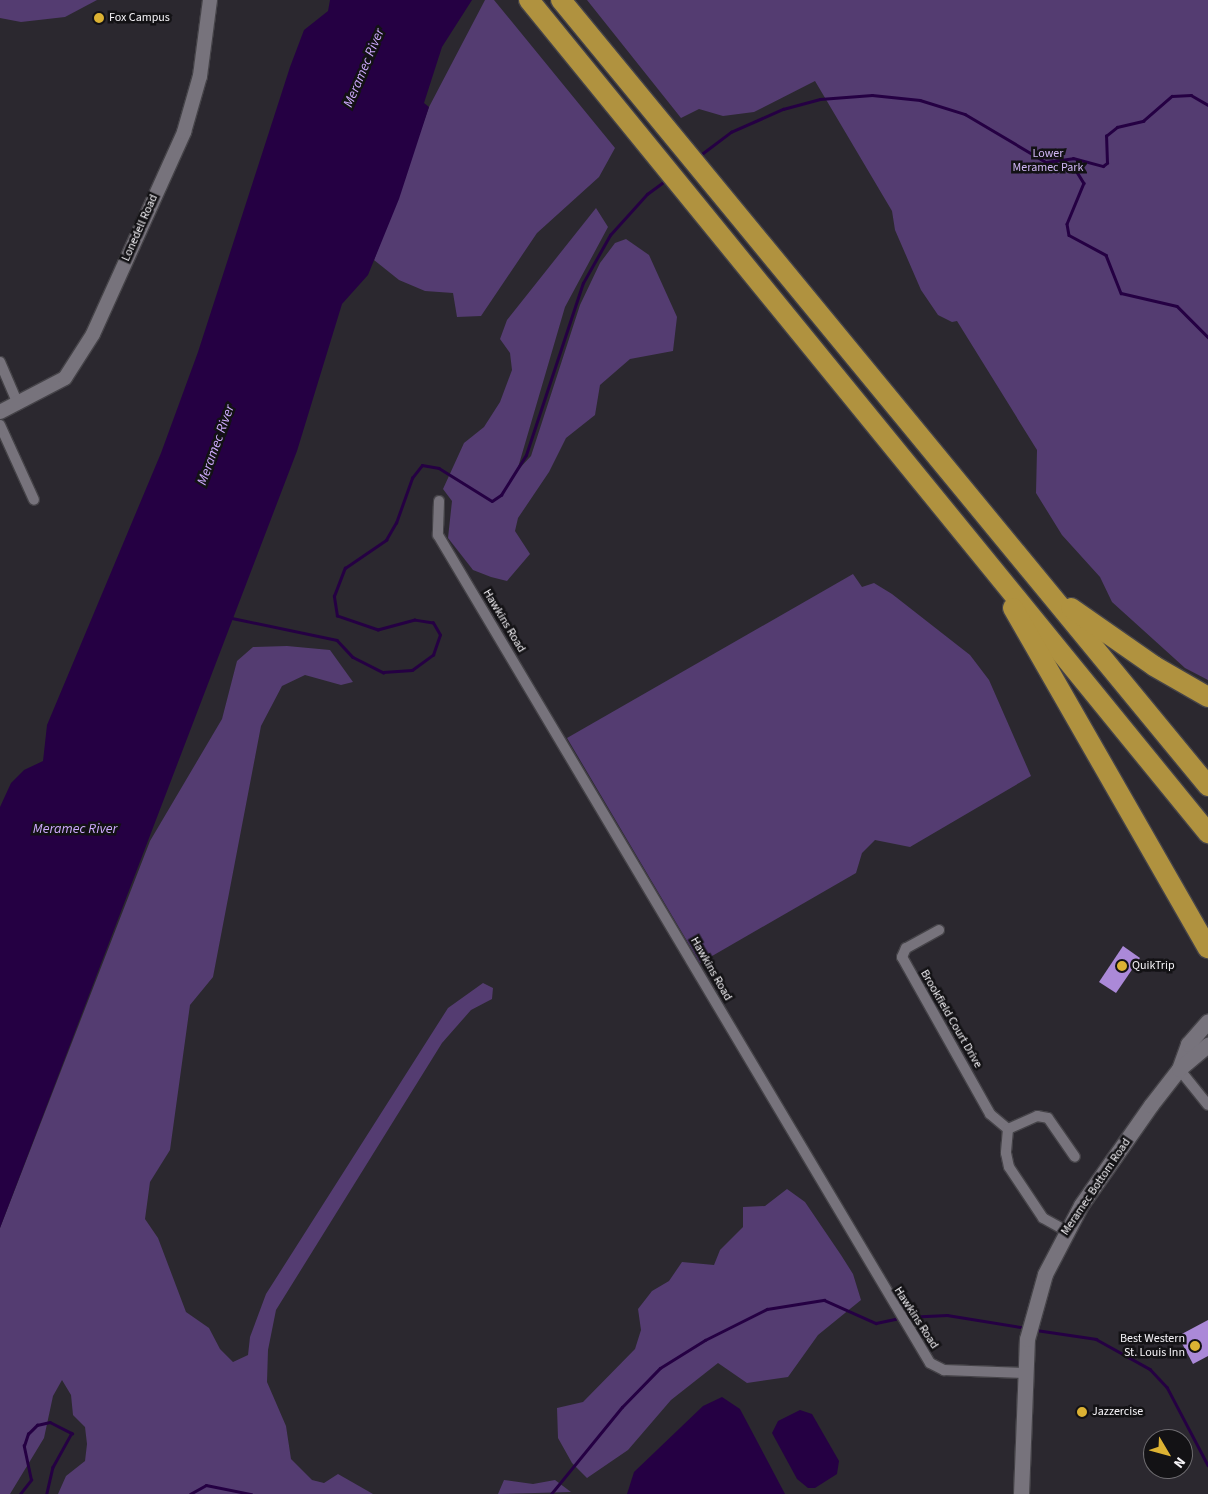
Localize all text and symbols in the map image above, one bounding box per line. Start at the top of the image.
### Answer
place label: Fox Campus [109,11,170,25]
marker: Fox Campus [93,12,105,24]
water label: Meramec River [340,26,388,110]
park label: Lower Meramec Park [1013,147,1083,175]
street label: Lonedell Road [119,192,161,264]
water label: Meramec River [194,402,238,488]
street label: Hawkins Road [480,587,528,655]
water label: Meramec River [33,821,117,837]
street label: Hawkins Road [687,935,735,1003]
place label: QuikTrip [1132,959,1175,973]
marker: QuikTrip [1116,960,1128,972]
street label: Brookfield Court Drive [917,967,985,1071]
street label: Meramec Bottom Road [1058,1136,1134,1238]
street label: Hawkins Road [891,1284,941,1352]
place label: Best Western St. Louis Inn [1120,1332,1185,1360]
marker: Best Western St. Louis Inn [1189,1340,1201,1352]
place label: Jazzercise [1092,1405,1143,1419]
marker: Jazzercise [1076,1406,1088,1418]
north arrow [1143,1429,1193,1479]
text: N [1168,1453,1190,1472]

